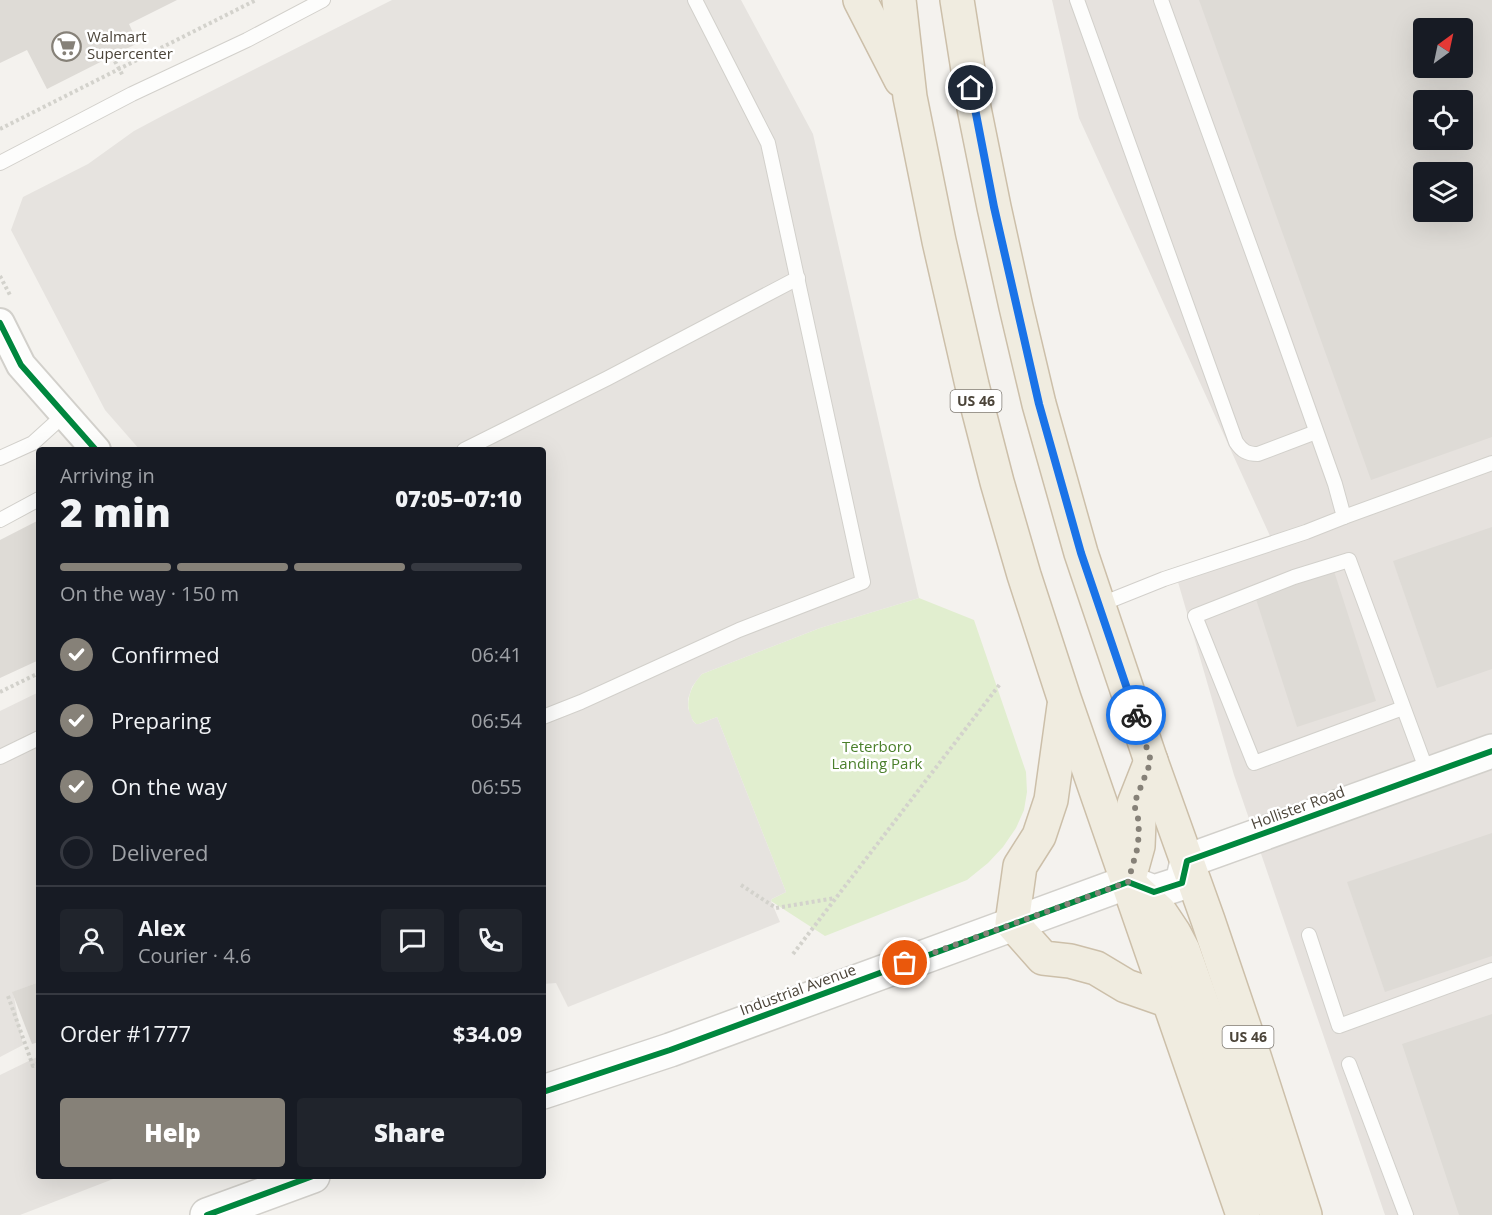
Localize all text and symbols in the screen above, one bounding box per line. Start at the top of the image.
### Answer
north arrow [1413,18,1473,78]
map controls [1413,18,1473,222]
place label: Walmart Supercenter [87,26,173,63]
supermarket icon: Walmart Supercenter [50,30,82,62]
pin [945,62,996,113]
icon: home [954,71,987,104]
button: locate [1413,90,1473,150]
button: layers [1413,162,1473,222]
road number: US 46 [950,390,1002,412]
text: Arriving in [60,462,155,489]
text: 07:05–07:10 [395,483,522,513]
text: 2 min [60,485,171,538]
text: On the way · 150 m [60,580,239,607]
icon: check [60,638,93,671]
text: Confirmed [111,639,220,669]
text: 06:41 [471,641,522,668]
courier [1106,685,1166,745]
icon: bike [1120,699,1153,732]
icon: check [60,704,93,737]
text: Preparing [111,705,211,735]
text: 06:54 [471,707,522,734]
park label: Teterboro Landing Park [832,736,923,773]
icon: check [60,770,93,803]
text: On the way [111,771,227,801]
text: 06:55 [471,773,522,800]
street label: Hollister Road [1248,781,1347,833]
text: Delivered [111,837,209,867]
button: person [60,909,123,972]
button: chat [381,909,444,972]
button: phone [459,909,522,972]
text: Alex [138,912,186,942]
pin [879,937,930,988]
text: Courier · 4.6 [138,942,251,969]
icon: bag [888,946,921,979]
street label: Industrial Avenue [737,959,859,1019]
text: Order #1777 [60,1018,191,1048]
text: $34.09 [453,1018,522,1048]
road number: US 46 [1222,1026,1274,1048]
button: Help [60,1098,285,1167]
button: Share [297,1098,522,1167]

